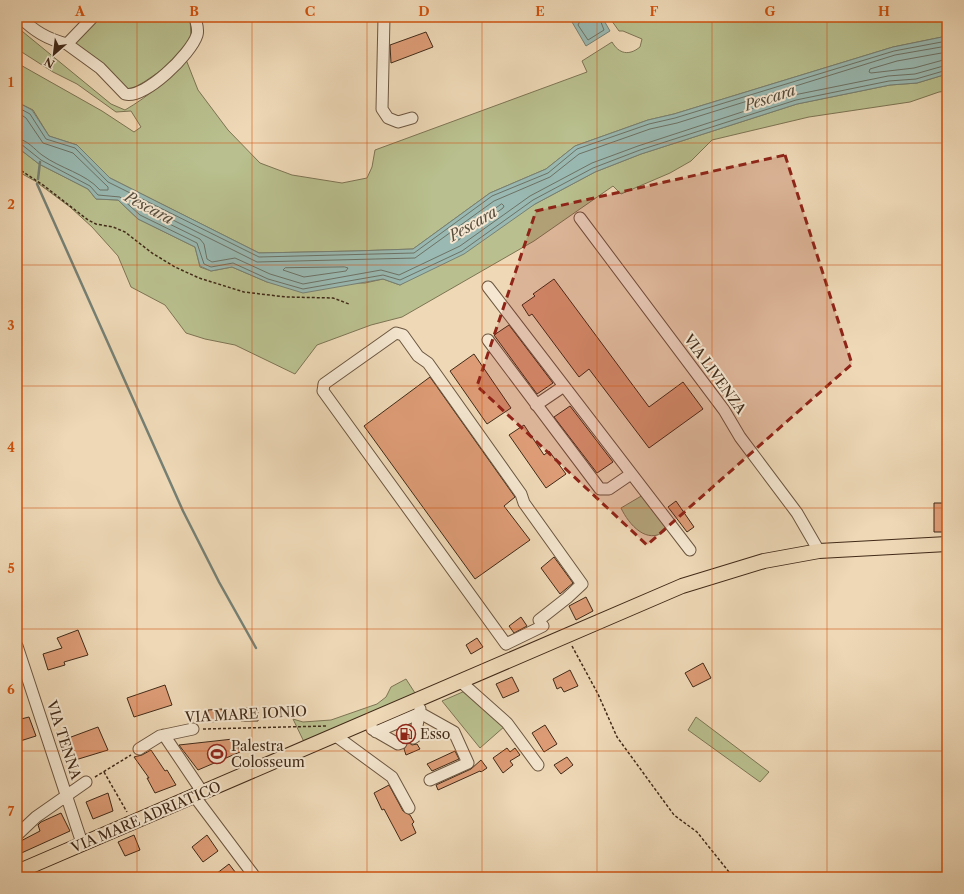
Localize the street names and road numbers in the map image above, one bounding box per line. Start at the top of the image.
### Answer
street label: VIA LIVENZA [679,330,750,418]
street label: VIA TENNA [42,697,85,782]
street label: VIA MARE IONIO [184,702,307,726]
street label: VIA MARE ADRIATICO [67,777,224,857]

